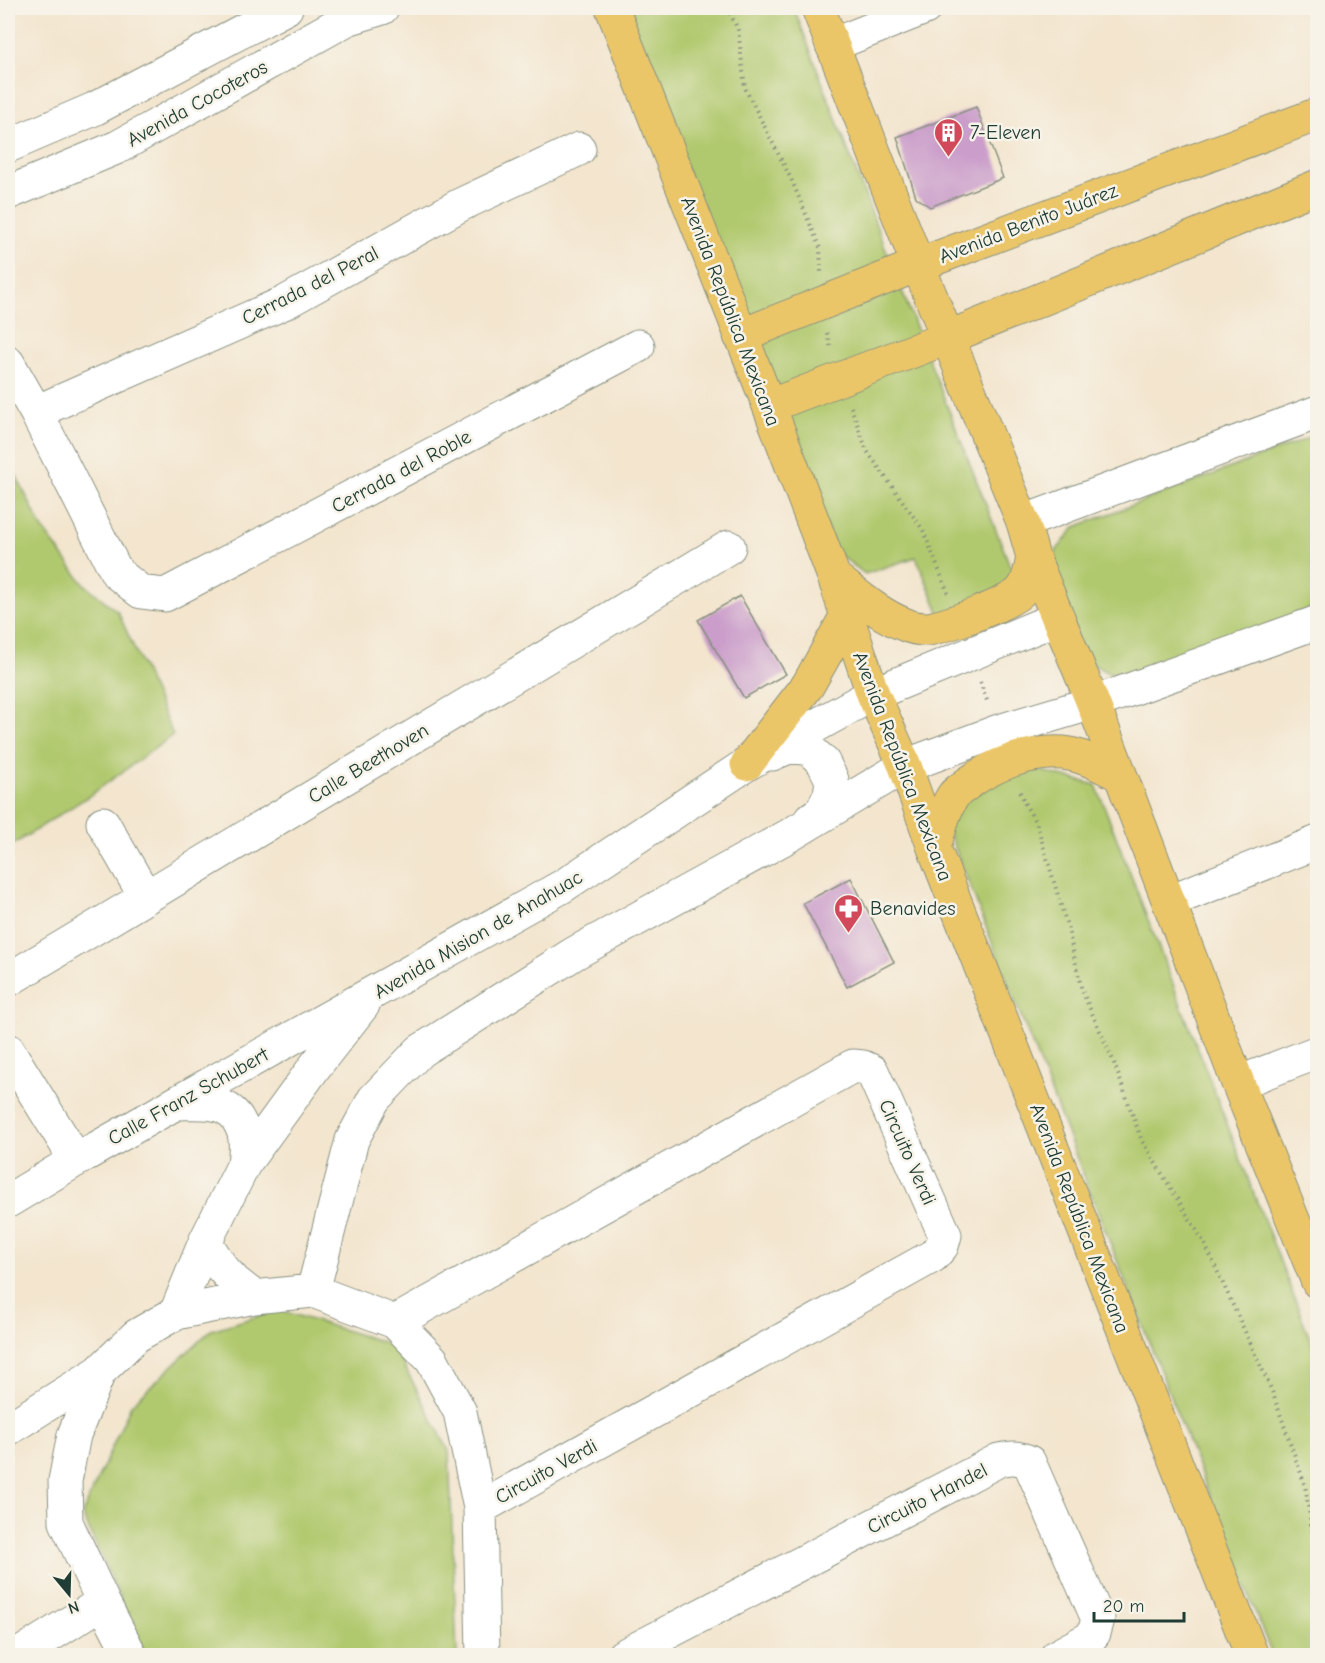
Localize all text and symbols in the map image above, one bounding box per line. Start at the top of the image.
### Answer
street label: Avenida Cocoteros [123,55,272,152]
building icon: 7-Eleven [933,116,965,158]
place label: 7-Eleven [970,121,1041,144]
street label: Avenida Benito Juárez [936,179,1121,268]
street label: Avenida República Mexicana [676,193,785,429]
street label: Cerrada del Peral [238,241,382,330]
street label: Cerrada del Roble [328,425,475,518]
street label: Avenida República Mexicana [848,648,957,884]
street label: Calle Beethoven [304,718,433,808]
street label: Avenida Mision de Anahuac [370,865,587,1004]
pharmacy icon: Benavides [833,892,865,934]
place label: Benavides [870,897,956,920]
street label: Calle Franz Schubert [104,1042,274,1150]
street label: Circuito Verdi [874,1096,941,1208]
street label: Avenida República Mexicana [1025,1100,1134,1336]
street label: Circuito Verdi [491,1434,601,1509]
street label: Circuito Handel [863,1458,991,1539]
north arrow [39,1564,99,1624]
scale bar [1094,1585,1184,1623]
text: 20 m [1103,1596,1144,1617]
text: N [66,1597,81,1617]

